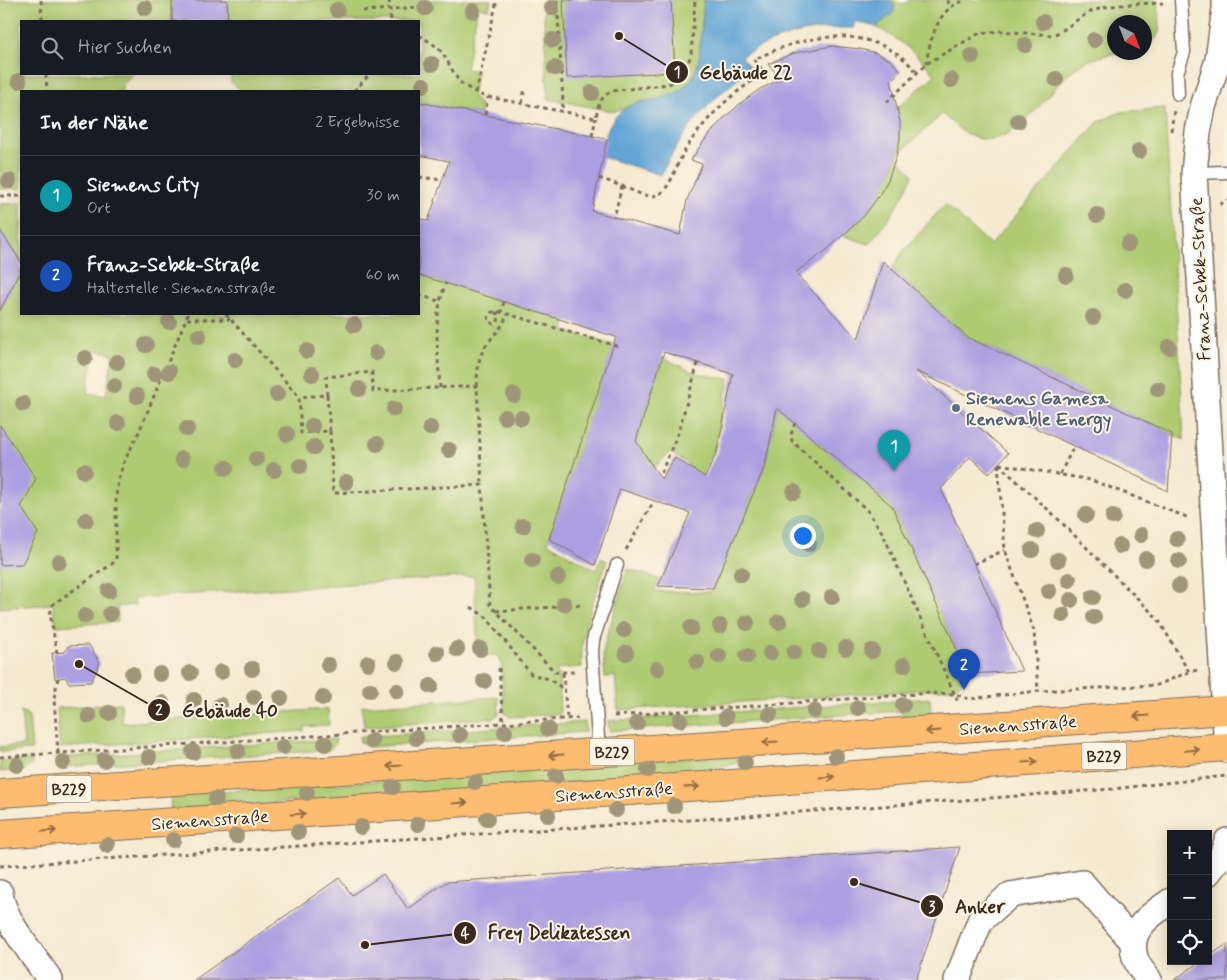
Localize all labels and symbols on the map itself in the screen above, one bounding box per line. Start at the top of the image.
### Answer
north arrow [1107,15,1152,60]
callout: Gebäude 22 [665,55,803,89]
text: Gebäude 22 [699,61,793,86]
text: 1 [674,63,680,83]
street label: Franz-Sebek-Straße [1185,196,1217,361]
place label: Siemens Gamesa Renewable Energy [966,387,1111,434]
marker: Siemens Gamesa Renewable Energy [950,402,962,414]
pin: 1 [878,430,910,471]
your location [790,523,816,549]
pin: 2 [948,649,980,690]
callout: Gebäude 40 [147,693,288,727]
text: Gebäude 40 [182,699,278,724]
text: 2 [155,701,163,721]
street label: Siemensstraße [958,710,1078,742]
one-way arrow [1134,712,1150,721]
one-way arrow [925,726,941,735]
one-way arrow [763,737,779,746]
road number: B229 [590,739,634,766]
road number: B229 [1082,742,1126,769]
one-way arrow [1184,745,1200,754]
one-way arrow [548,751,564,760]
one-way arrow [1022,757,1038,766]
one-way arrow [386,762,402,771]
one-way arrow [819,772,835,782]
road number: B229 [46,776,92,802]
street label: Siemensstraße [554,777,674,809]
one-way arrow [684,782,700,791]
one-way arrow [452,798,468,807]
street label: Siemensstraße [150,805,270,837]
one-way arrow [290,809,306,818]
one-way arrow [40,826,56,836]
callout: Anker [920,889,1015,923]
text: Anker [955,895,1006,920]
text: 3 [929,898,936,918]
callout: Frey Delikatessen [453,916,640,950]
text: Frey Delikatessen [488,921,630,946]
text: 4 [461,924,470,944]

